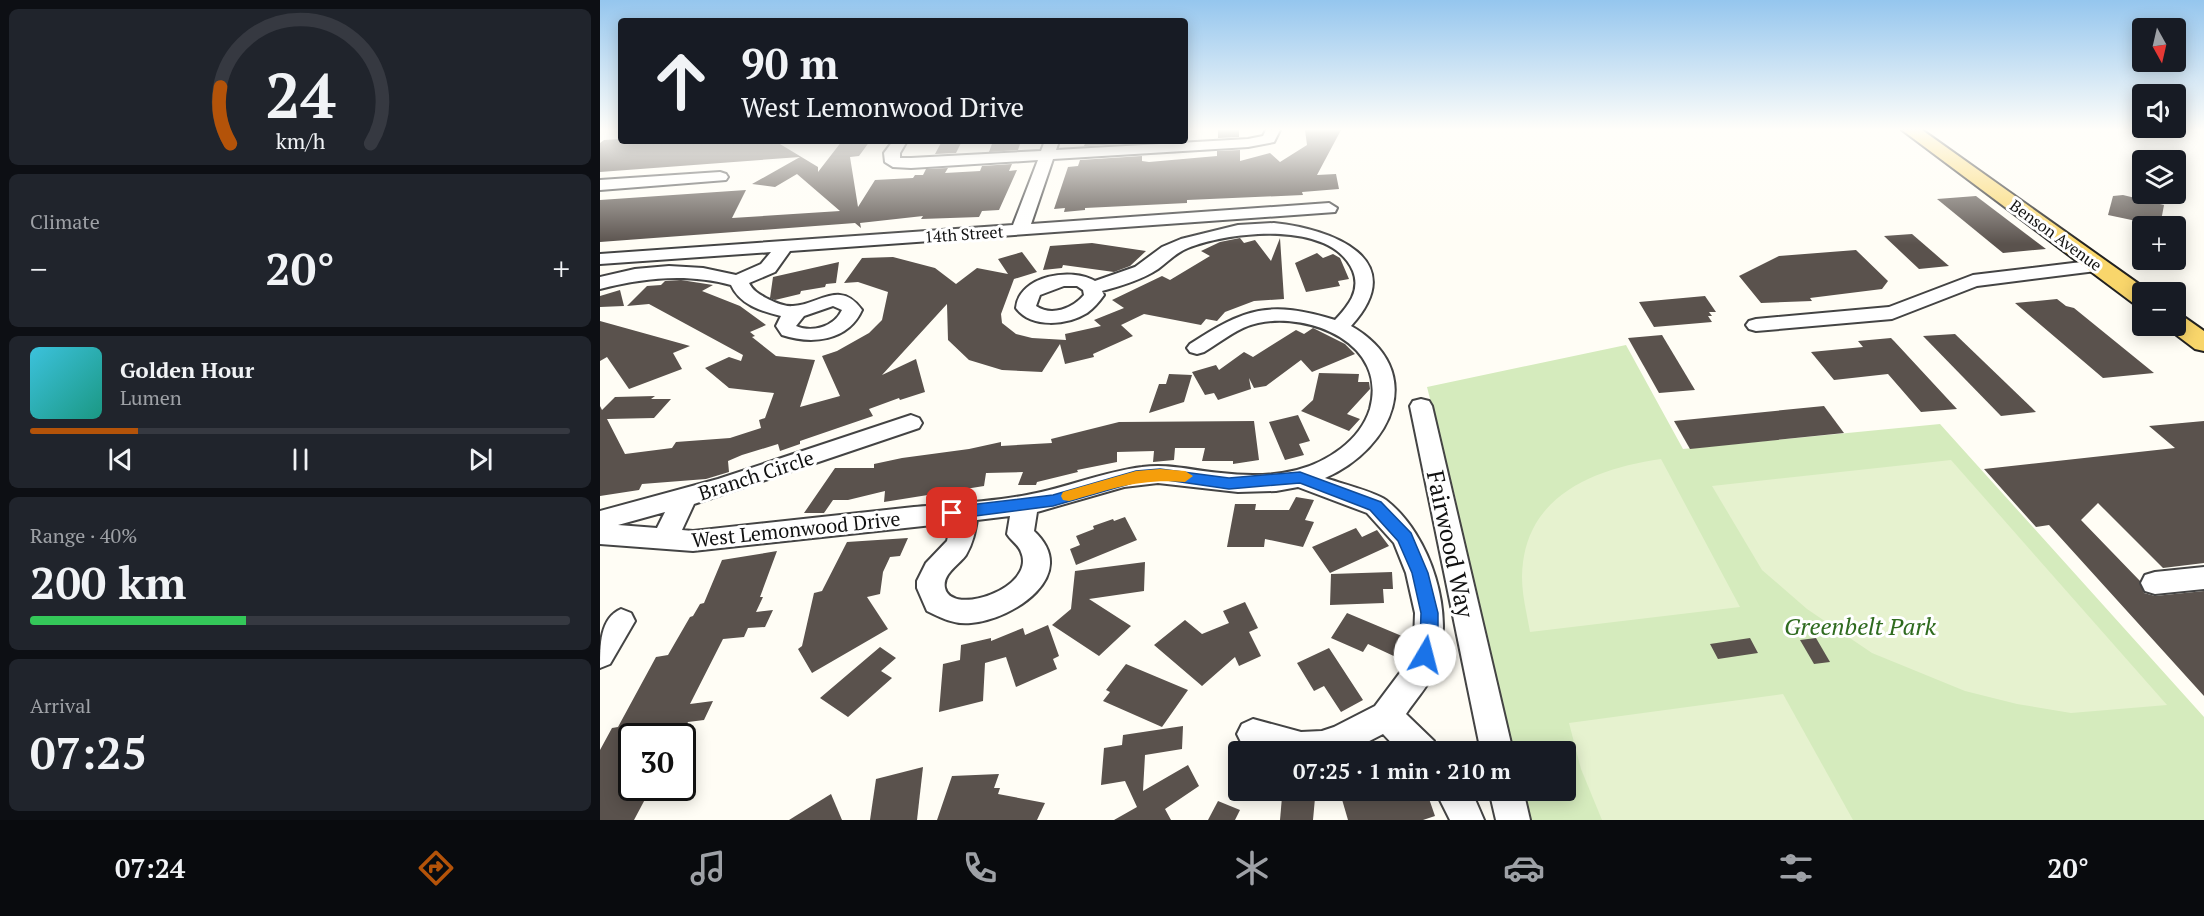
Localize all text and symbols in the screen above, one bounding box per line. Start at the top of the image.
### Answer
north arrow [2132,18,2186,72]
map controls [2132,18,2186,336]
text: 90 m [741,35,839,91]
icon: ahead [642,42,720,120]
text: 24 [265,53,335,136]
button: sound [2132,84,2186,138]
text: West Lemonwood Drive [741,89,1024,125]
text: km/h [275,127,325,155]
button: layers [2132,150,2186,204]
street label: Benson Avenue [2006,194,2106,276]
text: Climate [30,208,100,235]
button: + [2132,216,2186,270]
street label: 14th Street [924,220,1004,248]
text: 20° [265,238,335,298]
text: − [30,247,48,290]
text: + [552,247,570,290]
button: − [2132,282,2186,336]
text: Golden Hour [120,355,254,384]
text: Lumen [120,384,182,411]
icon: previous [104,443,137,476]
icon: pause [284,443,317,476]
icon: next [464,443,497,476]
street label: Branch Circle [695,444,817,506]
street label: Fairwood Way [1420,467,1482,621]
pin [926,487,977,538]
icon: arrive [935,496,968,529]
street label: West Lemonwood Drive [690,505,902,553]
text: Range · 40% [30,522,137,549]
text: 200 km [30,552,186,612]
park label: Greenbelt Park [1784,610,1936,642]
position arrow [1393,623,1457,687]
text: Arrival [30,692,91,719]
text: 07:25 [30,722,147,782]
speed limit sign: 30 [618,723,696,801]
text: 07:25 · 1 min · 210 m [1293,756,1511,785]
icon: directions [415,847,457,889]
icon: music [687,847,729,889]
icon: phone [959,847,1001,889]
icon: climate [1231,847,1273,889]
icon: car [1503,847,1545,889]
icon: filters [1775,847,1817,889]
text: 07:24 [115,850,185,886]
text: 20° [2047,850,2089,886]

